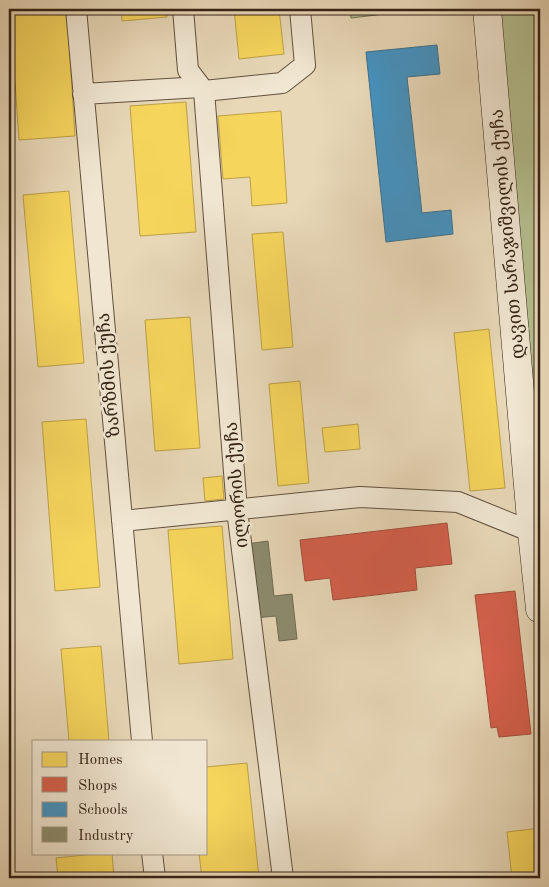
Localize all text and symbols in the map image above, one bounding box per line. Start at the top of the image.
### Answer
street label: დავით სარაჯიშვილის ქუჩა [488,108,529,360]
street label: ზარზმის ქუჩა [95,312,124,438]
street label: ილორის ქუჩა [223,421,252,549]
legend [32,740,208,854]
text: Homes [78,753,123,768]
text: Shops [78,779,117,794]
text: Schools [78,803,127,818]
text: Industry [78,829,134,844]

